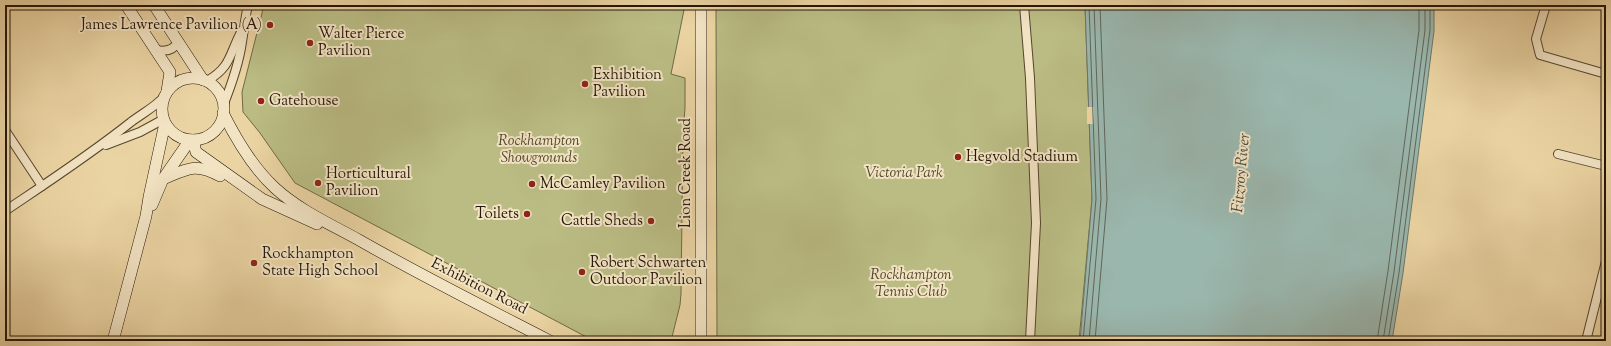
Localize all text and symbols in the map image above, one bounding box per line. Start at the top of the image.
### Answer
place label: James Lawrence Pavilion (A) [80,15,262,36]
marker: James Lawrence Pavilion (A) [265,20,275,30]
place label: Walter Pierce Pavilion [318,24,405,62]
marker: Walter Pierce Pavilion [305,38,315,48]
place label: Exhibition Pavilion [593,65,662,103]
marker: Exhibition Pavilion [580,79,590,89]
place label: Gatehouse [269,91,338,112]
marker: Gatehouse [256,96,266,106]
street label: Lion Creek Road [676,117,697,228]
park label: Rockhampton Showgrounds [498,131,580,169]
water label: Fitzroy River [1227,132,1257,214]
place label: Hegvold Stadium [966,147,1078,168]
marker: Hegvold Stadium [953,152,963,162]
park label: Victoria Park [865,163,943,184]
place label: Horticultural Pavilion [326,164,411,202]
place label: McCamley Pavilion [540,174,666,195]
marker: Horticultural Pavilion [313,178,323,188]
marker: McCamley Pavilion [527,179,537,189]
place label: Toilets [475,204,519,225]
marker: Toilets [522,209,532,219]
place label: Cattle Sheds [561,211,643,232]
marker: Cattle Sheds [646,216,656,226]
place label: Rockhampton State High School [262,244,378,282]
place label: Robert Schwarten Outdoor Pavilion [590,253,707,291]
street label: Exhibition Road [427,254,531,321]
marker: Rockhampton State High School [249,258,259,268]
park label: Rockhampton Tennis Club [870,265,952,303]
marker: Robert Schwarten Outdoor Pavilion [577,267,587,277]

